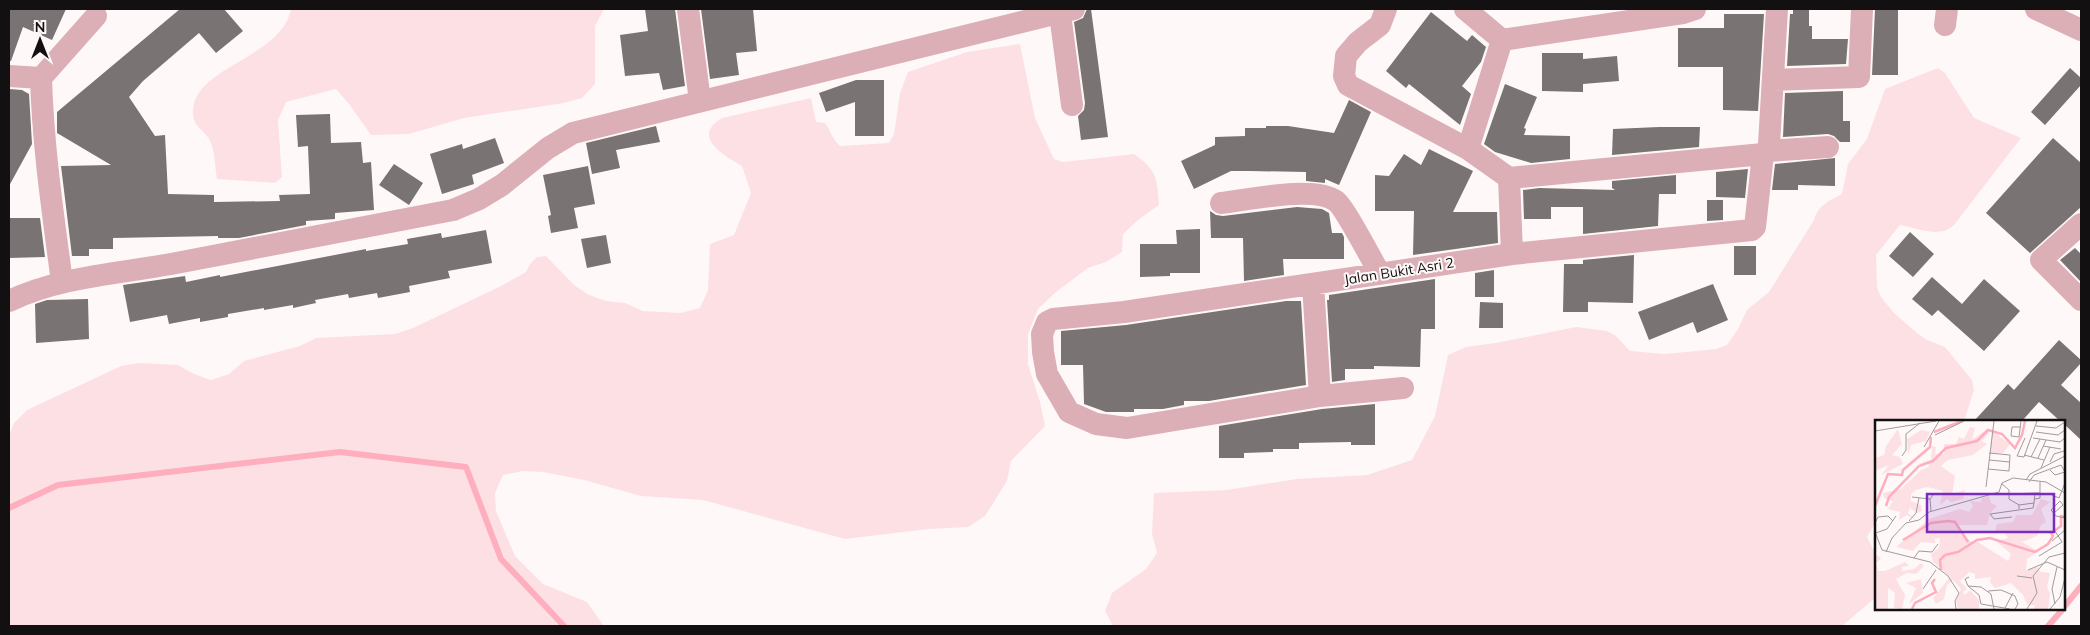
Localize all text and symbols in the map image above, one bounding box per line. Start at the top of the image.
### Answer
north arrow [15,15,65,65]
text: N [35,18,45,36]
street label: Jalan Bukit Asri 2 [1343,253,1455,289]
inset map [1875,420,2065,610]

